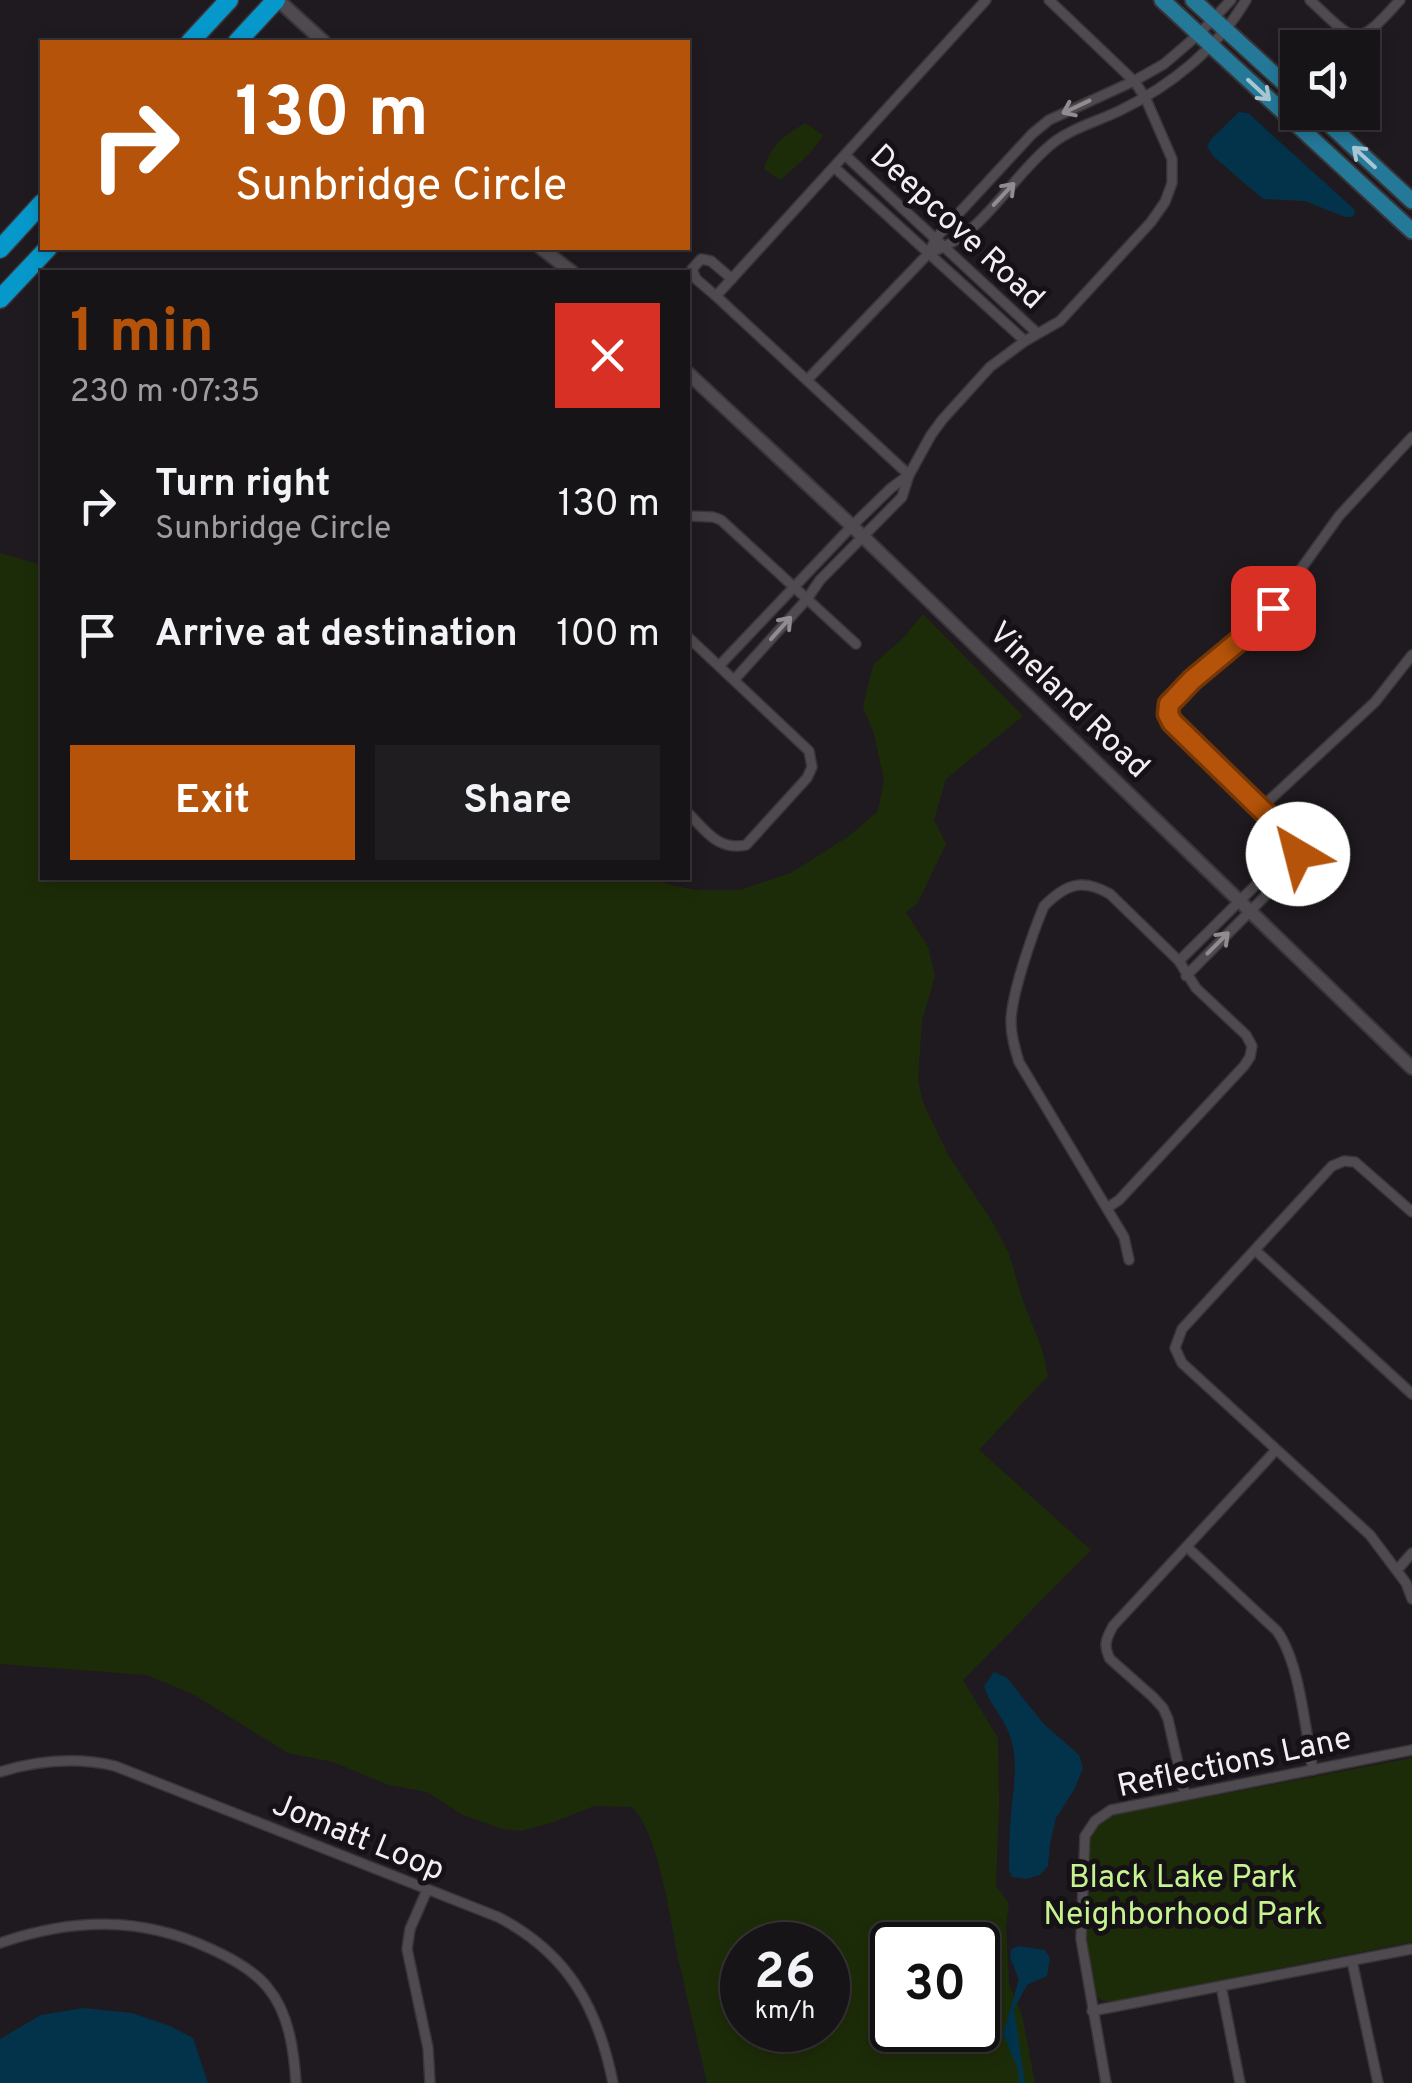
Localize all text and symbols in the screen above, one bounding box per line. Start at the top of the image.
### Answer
map controls [1280,30,1380,130]
button: sound [1280,30,1380,130]
text: 130 m [235,72,429,161]
one-way arrow [1247,78,1271,102]
icon: right [70,80,200,210]
one-way arrow [1062,98,1092,117]
street label: Deepcove Road [860,137,1052,319]
one-way arrow [1352,146,1377,169]
text: Sunbridge Circle [235,159,567,216]
one-way arrow [992,182,1015,207]
text: 1 min [70,297,214,373]
button: close [555,303,660,408]
text: 230 m · 07:35 [70,373,260,413]
text: Turn right [155,461,330,510]
icon: right [70,478,125,533]
text: 130 m [558,481,660,530]
text: Sunbridge Circle [155,510,391,550]
pin [1231,566,1316,651]
icon: arrive [1246,581,1301,636]
icon: arrive [70,608,125,663]
text: Arrive at destination [155,611,518,660]
text: 100 m [556,611,660,660]
street label: Vineland Road [979,614,1157,788]
one-way arrow [770,616,793,641]
button: Exit [70,745,355,860]
button: Share [375,745,660,860]
position arrow [1246,802,1350,906]
one-way arrow [1205,932,1229,956]
street label: Reflections Lane [1114,1720,1355,1808]
street label: Jomatt Loop [266,1786,450,1891]
park label: Black Lake Park Neighborhood Park [1043,1859,1323,1936]
speed limit sign: 30 [870,1922,1000,2052]
text: 26 [754,1943,816,2006]
text: km/h [755,1996,815,2028]

